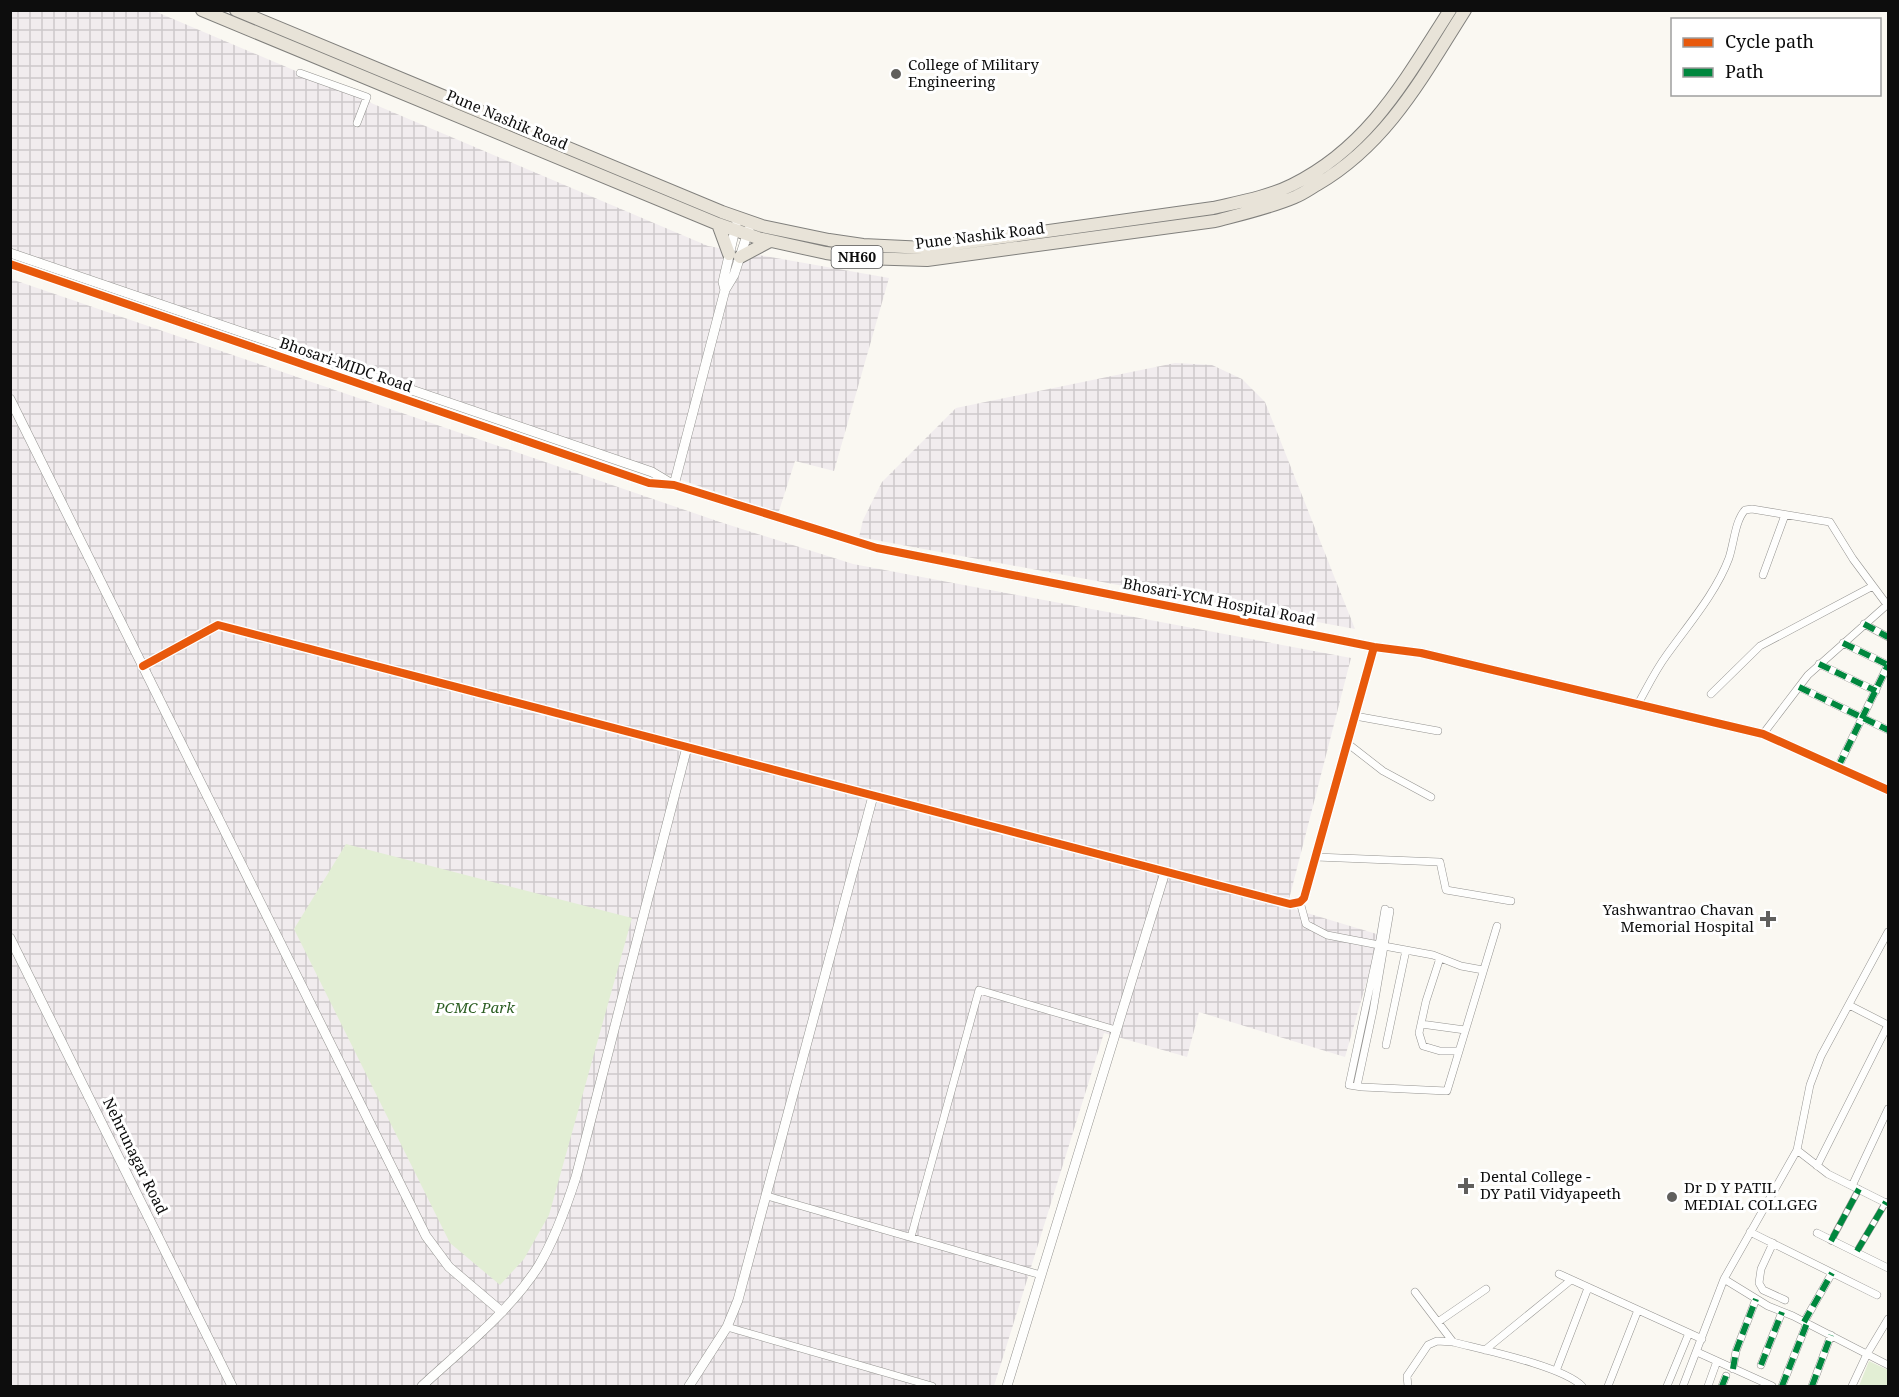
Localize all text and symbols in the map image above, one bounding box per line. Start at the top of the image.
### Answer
legend [1671,18,1881,96]
text: Cycle path [1725,29,1814,53]
place label: College of Military Engineering [908,54,1039,91]
text: Path [1725,59,1764,83]
marker: College of Military Engineering [889,67,903,81]
street label: Pune Nashik Road [444,84,571,154]
street label: Pune Nashik Road [914,217,1046,253]
road number: NH60 [832,246,882,268]
street label: Bhosari-MIDC Road [277,332,416,396]
street label: Bhosari-YCM Hospital Road [1121,573,1317,629]
place label: Yashwantrao Chavan Memorial Hospital [1602,899,1754,936]
marker: Yashwantrao Chavan Memorial Hospital [1759,910,1777,928]
park label: PCMC Park [434,997,515,1017]
street label: Nehrunagar Road [99,1094,173,1217]
place label: Dental College - DY Patil Vidyapeeth [1480,1166,1621,1203]
marker: Dental College - DY Patil Vidyapeeth [1457,1177,1475,1195]
place label: Dr D Y PATIL MEDIAL COLLGEG [1684,1177,1818,1214]
marker: Dr D Y PATIL MEDIAL COLLGEG [1665,1190,1679,1204]

